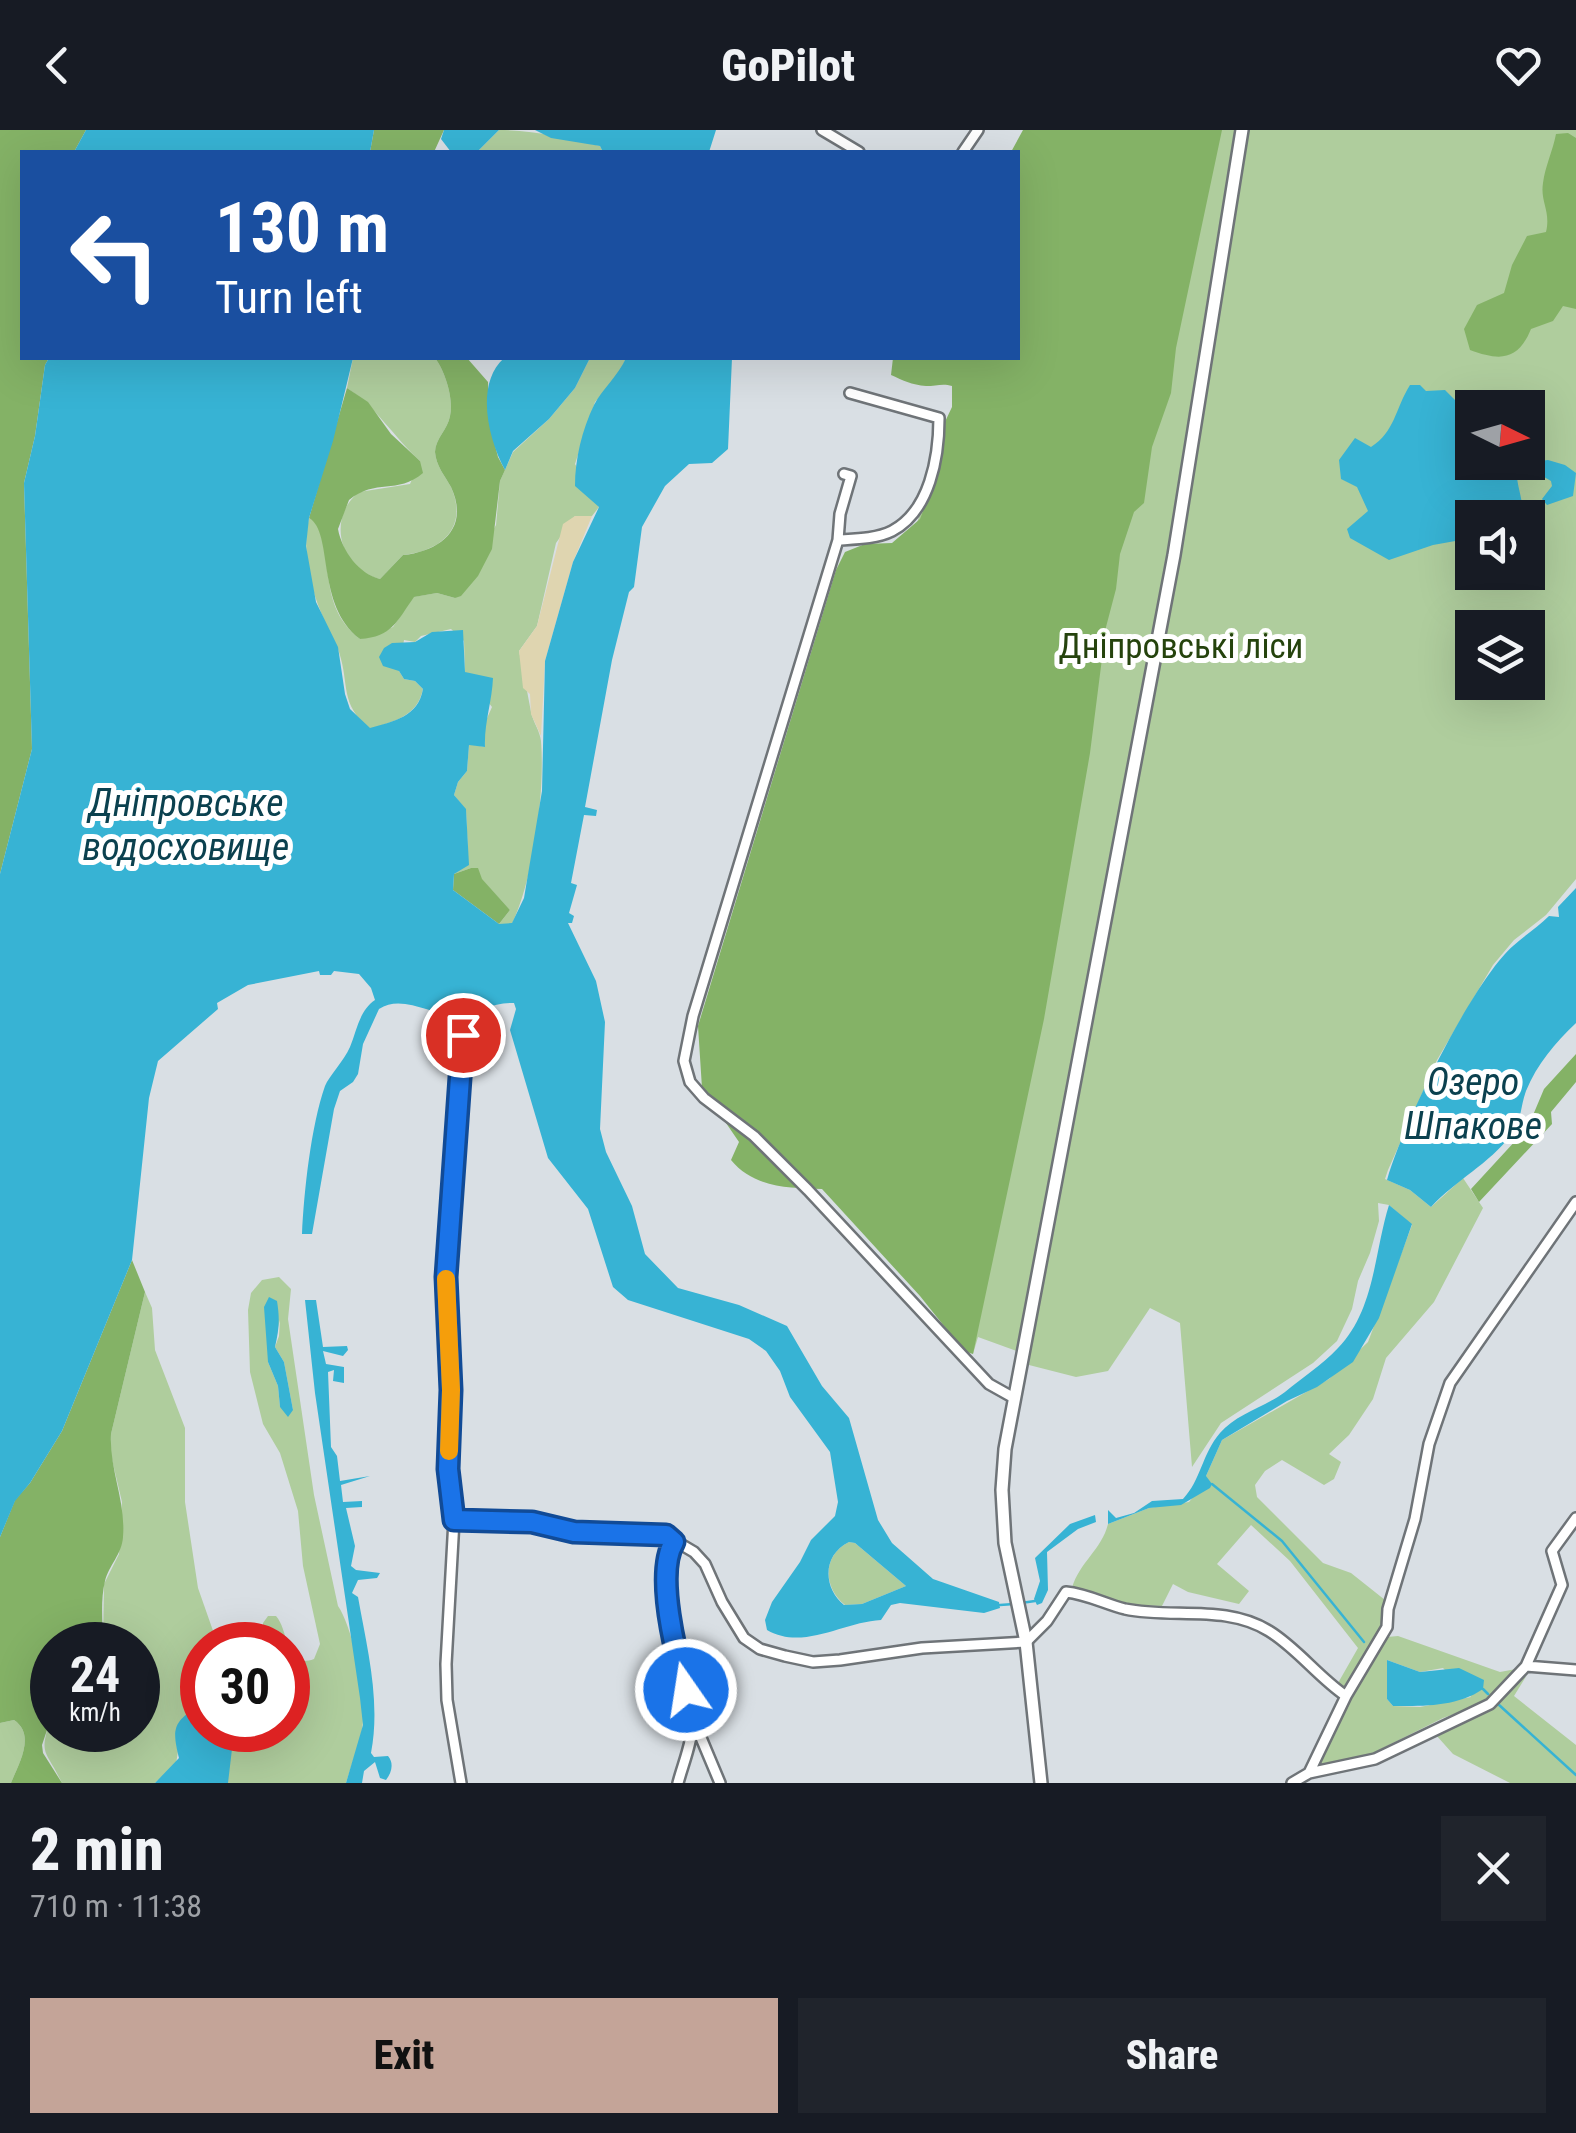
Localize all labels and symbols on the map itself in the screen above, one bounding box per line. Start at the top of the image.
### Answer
north arrow [1455,390,1545,480]
park label: Дніпровські ліси [1059,626,1303,667]
water label: Дніпровське водосховище [83,781,289,869]
pin [421,993,506,1078]
water label: Озеро Шпакове [1404,1060,1542,1148]
speed limit sign: 30 [180,1622,310,1752]
position arrow [634,1638,738,1742]

